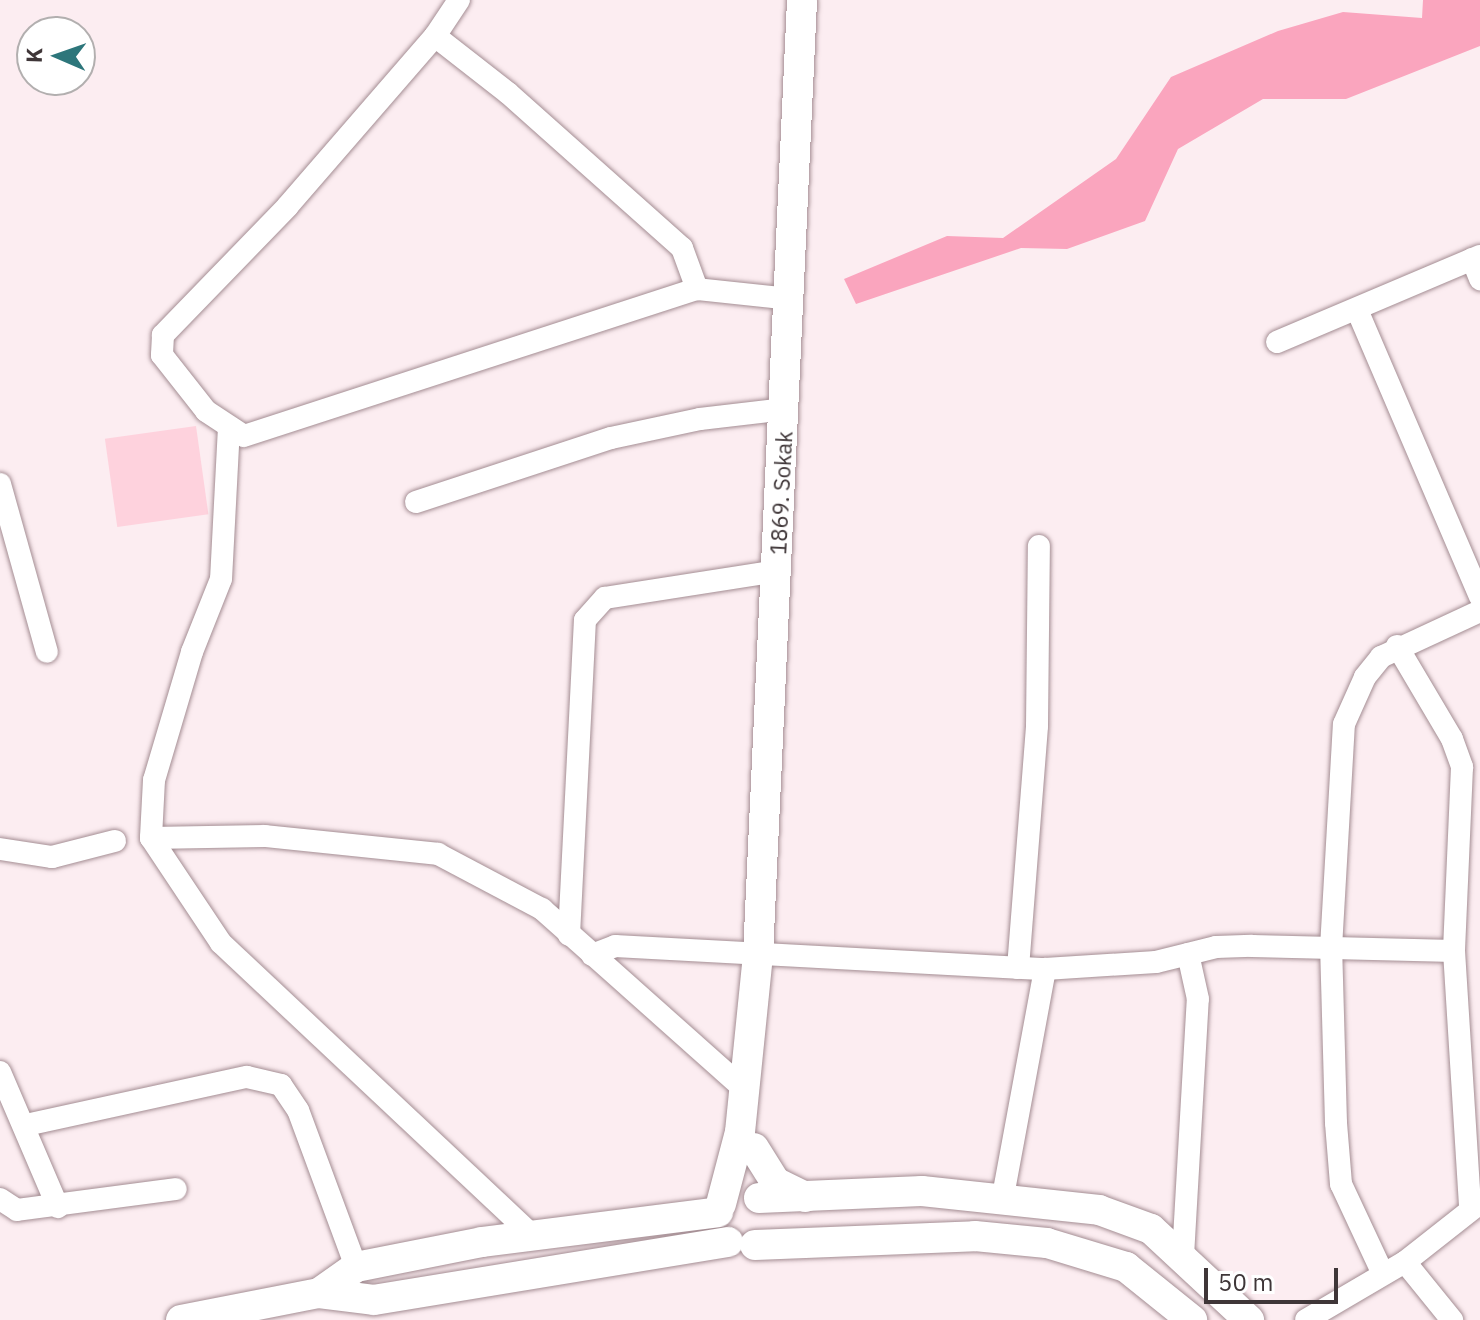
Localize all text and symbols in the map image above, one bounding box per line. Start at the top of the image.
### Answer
north arrow [16,16,96,96]
text: K [19,47,48,63]
street label: 1869. Sokak [765,430,797,556]
scale bar [1208,1252,1342,1302]
text: 50 m [1218,1266,1273,1298]

